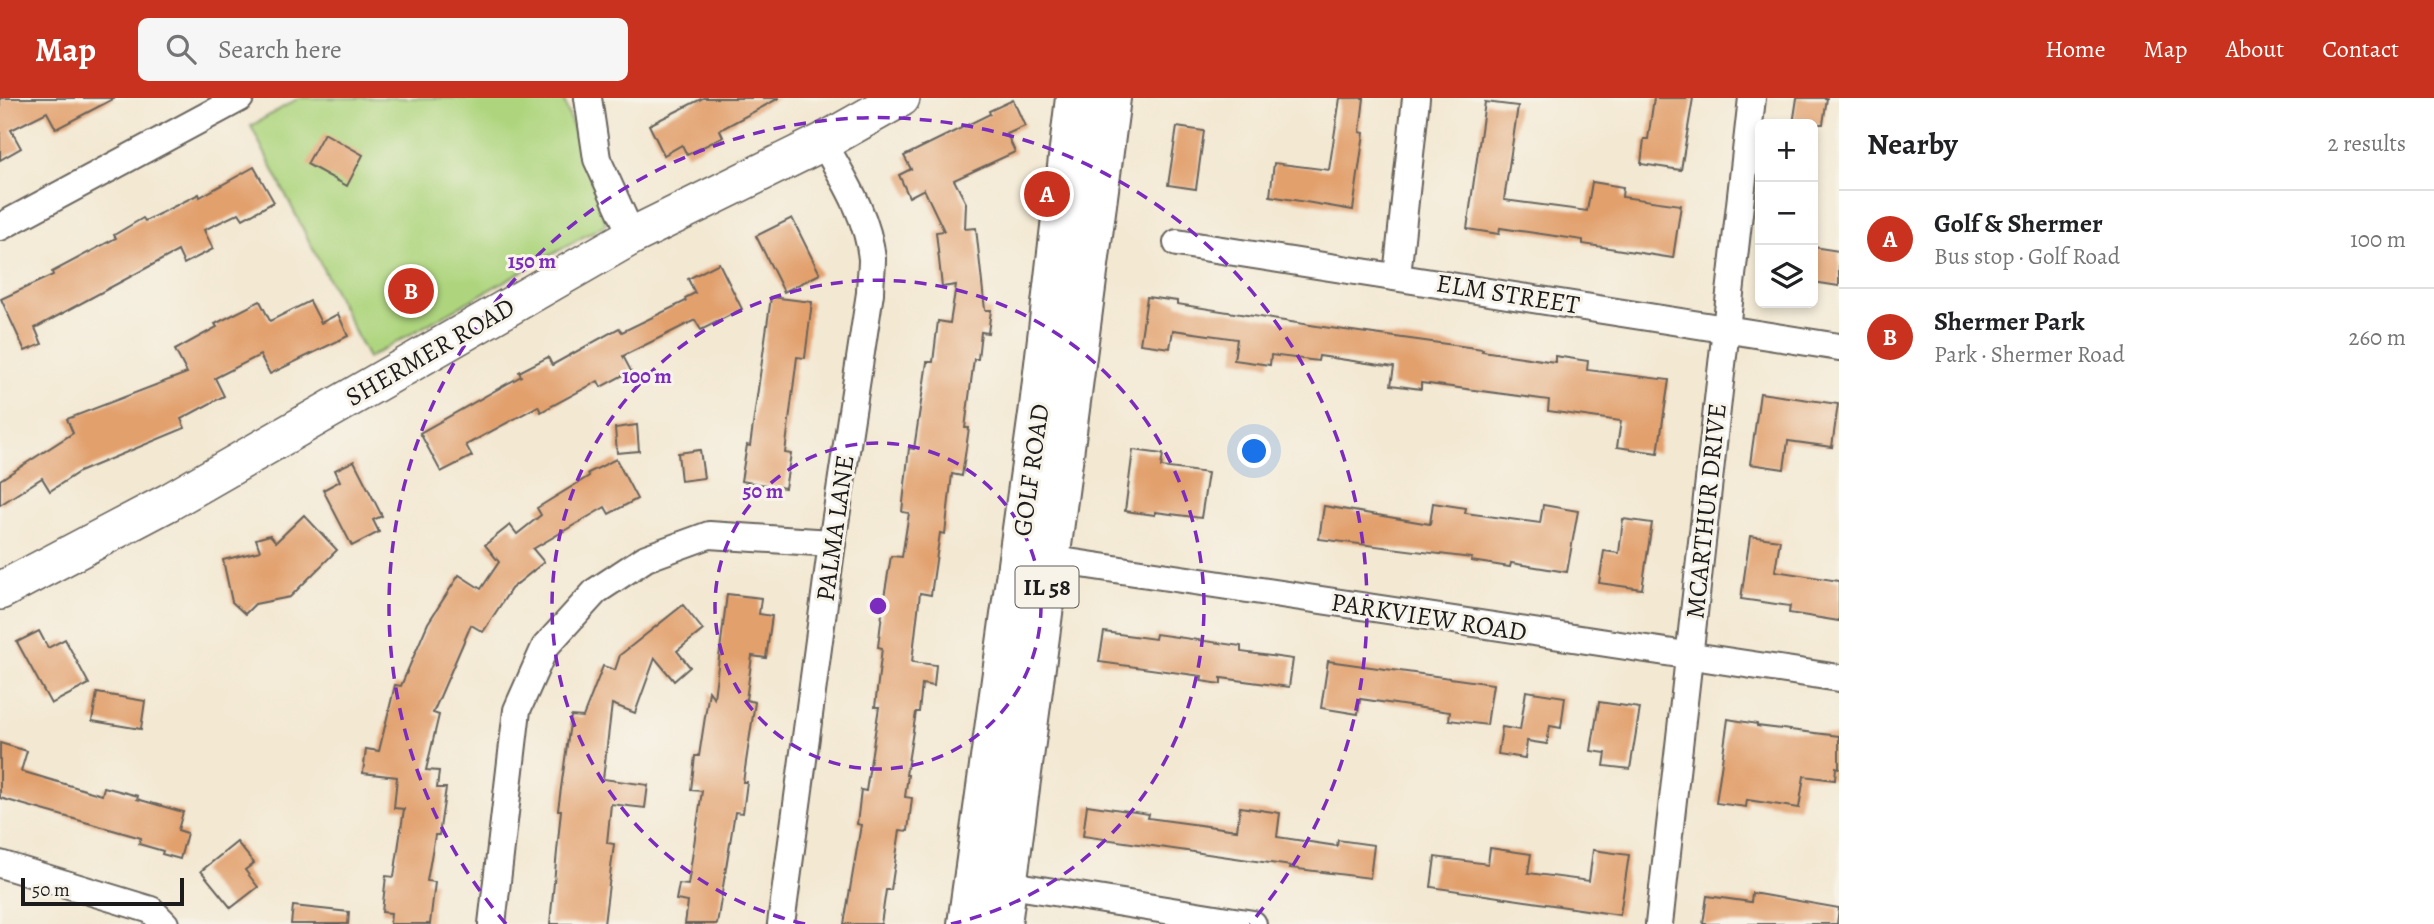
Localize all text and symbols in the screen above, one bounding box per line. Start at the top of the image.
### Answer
search box [138,18,628,81]
text: Map [35,27,96,72]
icon: search [162,30,200,68]
text: Search here [218,32,342,67]
text: Home [2045,33,2106,65]
text: Map [2144,33,2188,65]
text: About [2226,33,2284,65]
text: Contact [2322,33,2399,65]
map controls [1755,119,1818,308]
button: + [1755,119,1818,182]
text: Nearby [1867,124,1958,164]
text: 2 results [2328,128,2406,159]
pin: A [1024,168,1070,220]
button: − [1755,182,1818,245]
text: Golf & Shermer [1934,206,2103,241]
text: A [1883,224,1897,255]
text: 100 m [2350,224,2406,255]
text: Bus stop · Golf Road [1934,241,2120,272]
button: layers [1755,245,1818,308]
text: 150 m [508,247,557,275]
pin: B [388,265,434,317]
street label: ELM STREET [1434,265,1582,323]
street label: SHERMER ROAD [339,289,521,415]
text: Shermer Park [1934,304,2085,339]
text: B [1883,322,1897,353]
text: 260 m [2348,322,2406,353]
text: Park · Shermer Road [1934,339,2125,370]
text: 100 m [622,362,672,390]
street label: GOLF ROAD [1004,402,1058,538]
street label: MCARTHUR DRIVE [1677,402,1735,620]
your location [1237,434,1271,468]
street label: PALMA LANE [807,453,863,603]
text: 50 m [743,477,784,505]
road number: IL 58 [1016,566,1078,608]
street label: PARKVIEW ROAD [1329,584,1529,650]
centre of rings [866,594,890,618]
scale bar [21,875,184,907]
text: 50 m [32,877,70,903]

